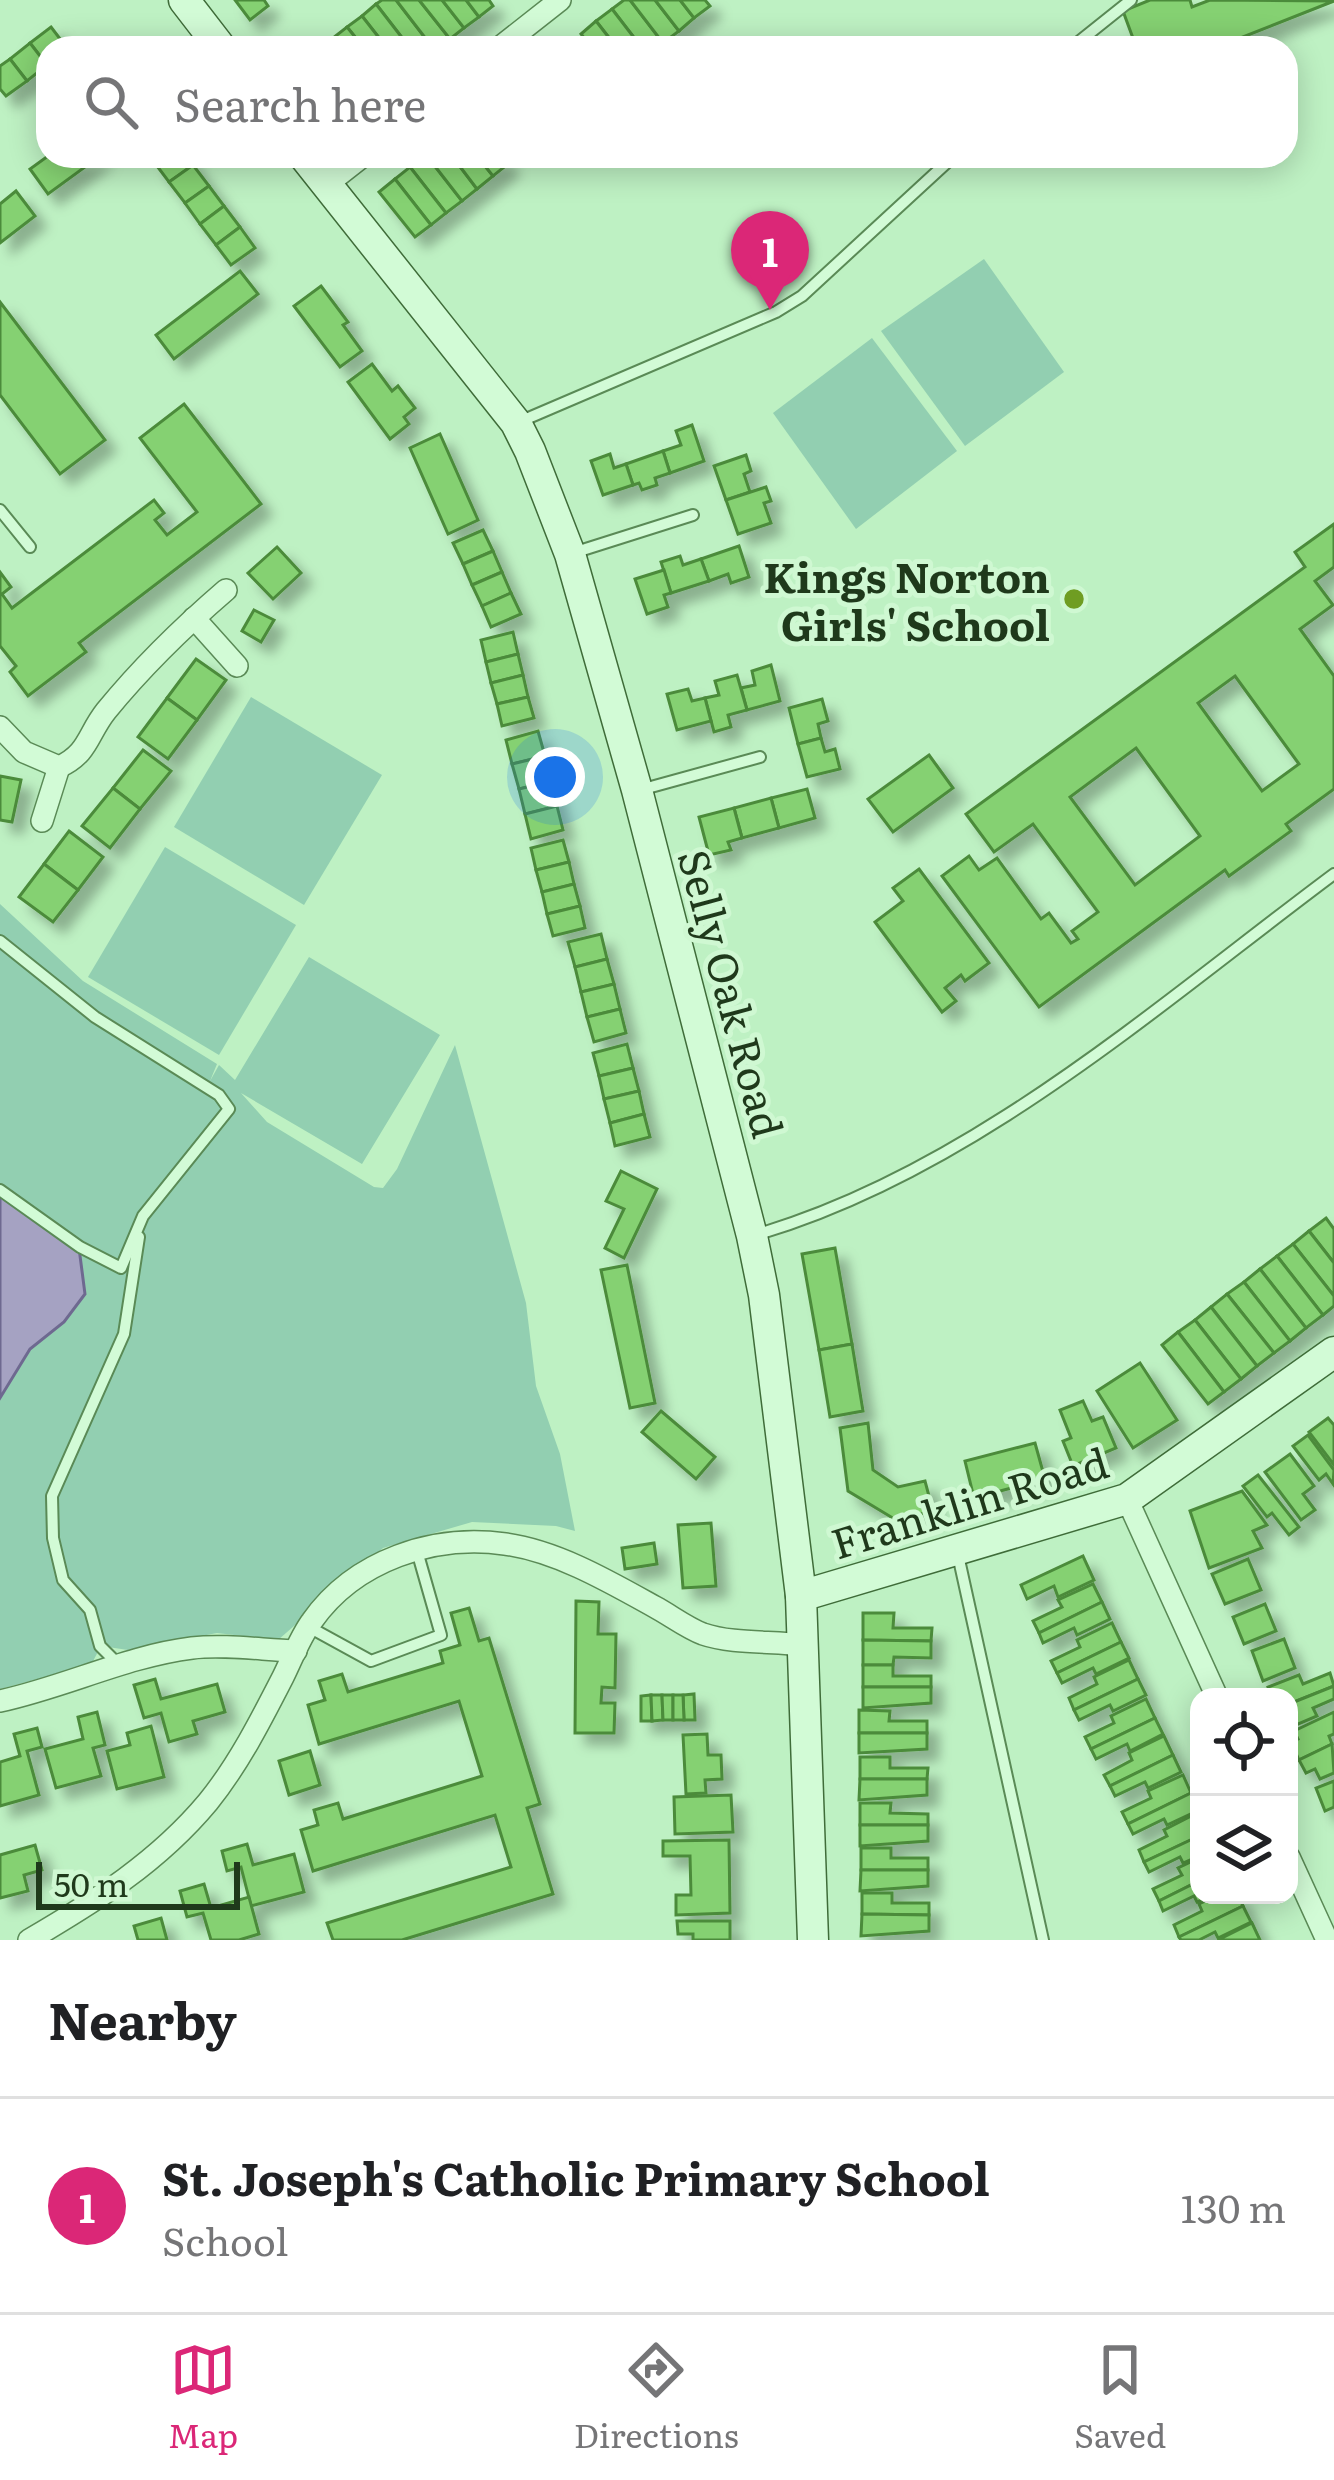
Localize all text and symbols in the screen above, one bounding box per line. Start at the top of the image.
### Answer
search box [36,36,1298,168]
icon: search [78,69,144,135]
text: Search here [174,69,426,136]
pin: 1 [731,211,809,310]
place label: Kings Norton Girls' School [763,544,1050,654]
marker: Kings Norton Girls' School [1061,586,1087,612]
your location [525,747,585,807]
street label: Selly Oak Road [665,842,801,1144]
street label: Franklin Road [823,1429,1115,1573]
map controls [1190,1688,1298,1904]
button: locate [1190,1688,1298,1796]
button: layers [1190,1796,1298,1904]
scale bar [36,1856,240,1909]
text: 50 m [54,1858,128,1907]
text: Nearby [48,1980,237,2056]
text: St. Joseph's Catholic Primary School [162,2143,990,2210]
text: 1 [79,2177,95,2235]
text: 130 m [1181,2177,1286,2235]
text: School [162,2210,288,2268]
tab: Map [168,2337,238,2458]
tab: Directions [574,2337,739,2458]
tab: Saved [1074,2337,1166,2458]

